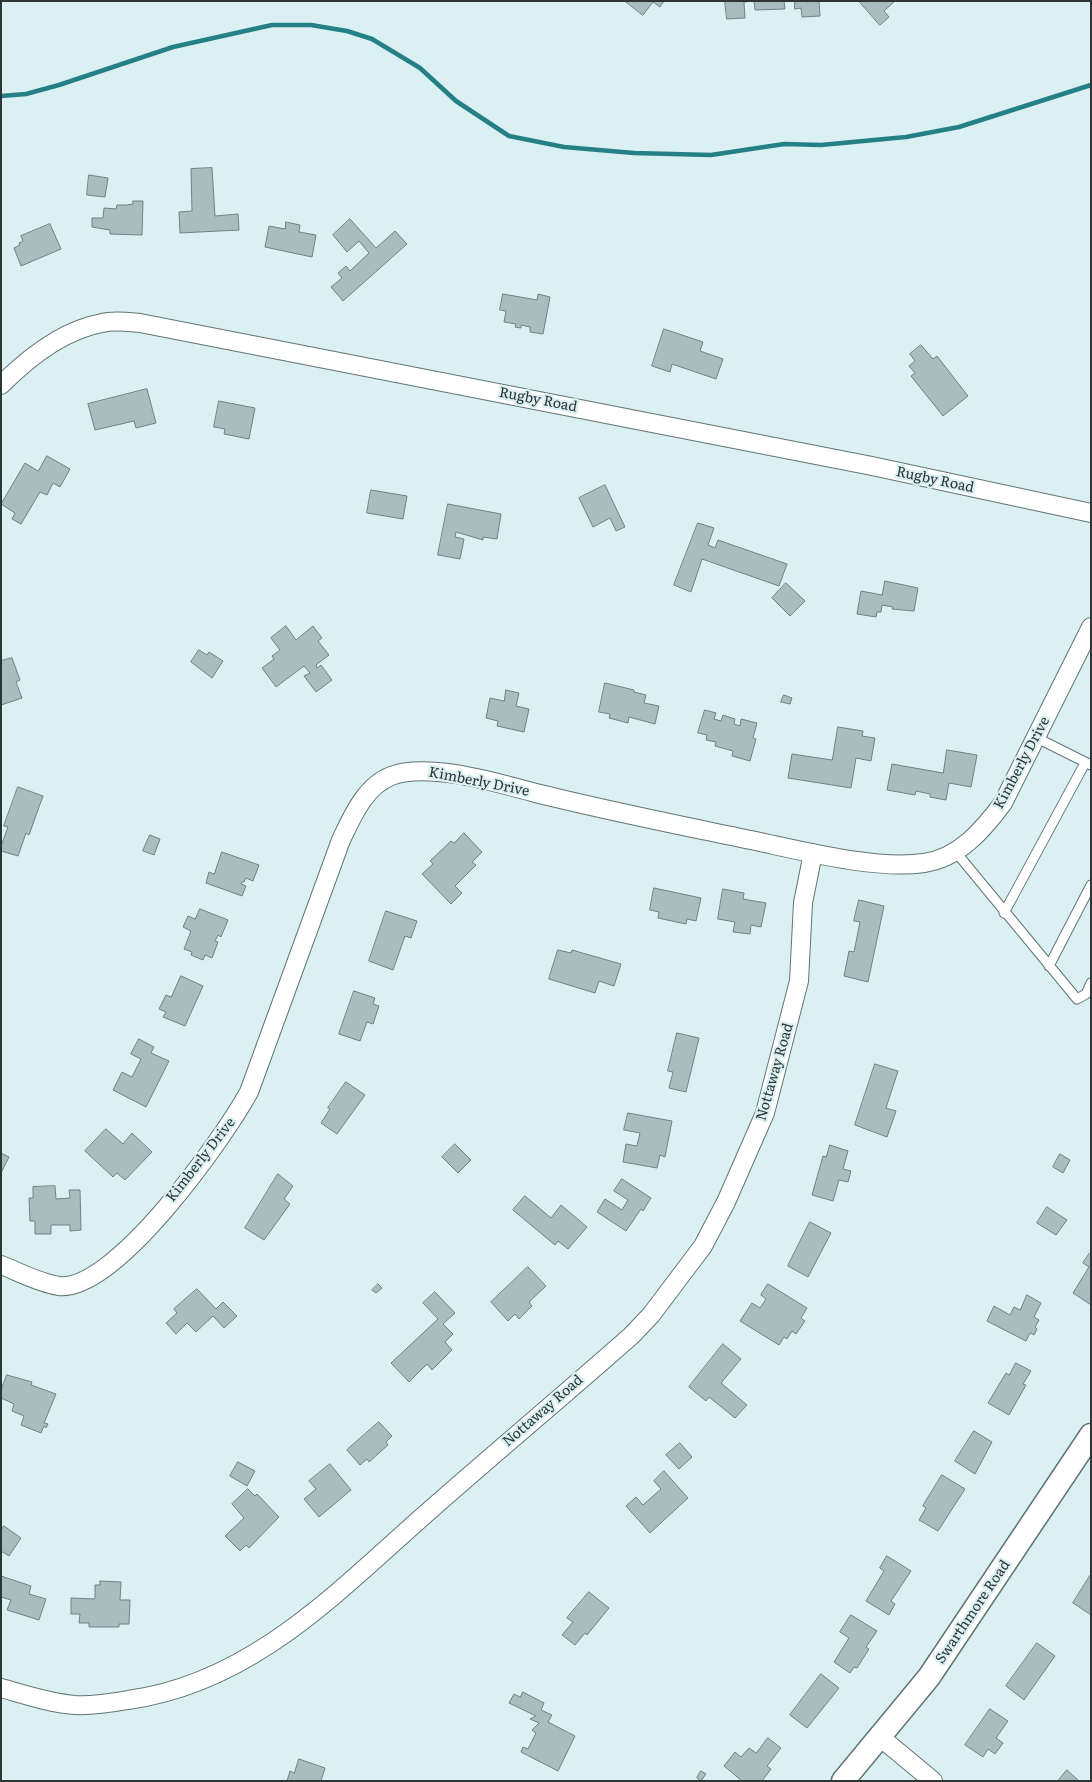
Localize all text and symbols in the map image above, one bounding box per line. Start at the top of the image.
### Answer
street label: Rugby Road [498,384,578,416]
street label: Rugby Road [895,464,975,496]
street label: Kimberly Drive [991,714,1053,812]
street label: Kimberly Drive [427,764,531,800]
street label: Nottaway Road [753,1021,797,1123]
street label: Kimberly Drive [163,1115,239,1205]
street label: Nottaway Road [499,1372,587,1450]
street label: Swarthmore Road [932,1557,1014,1667]

